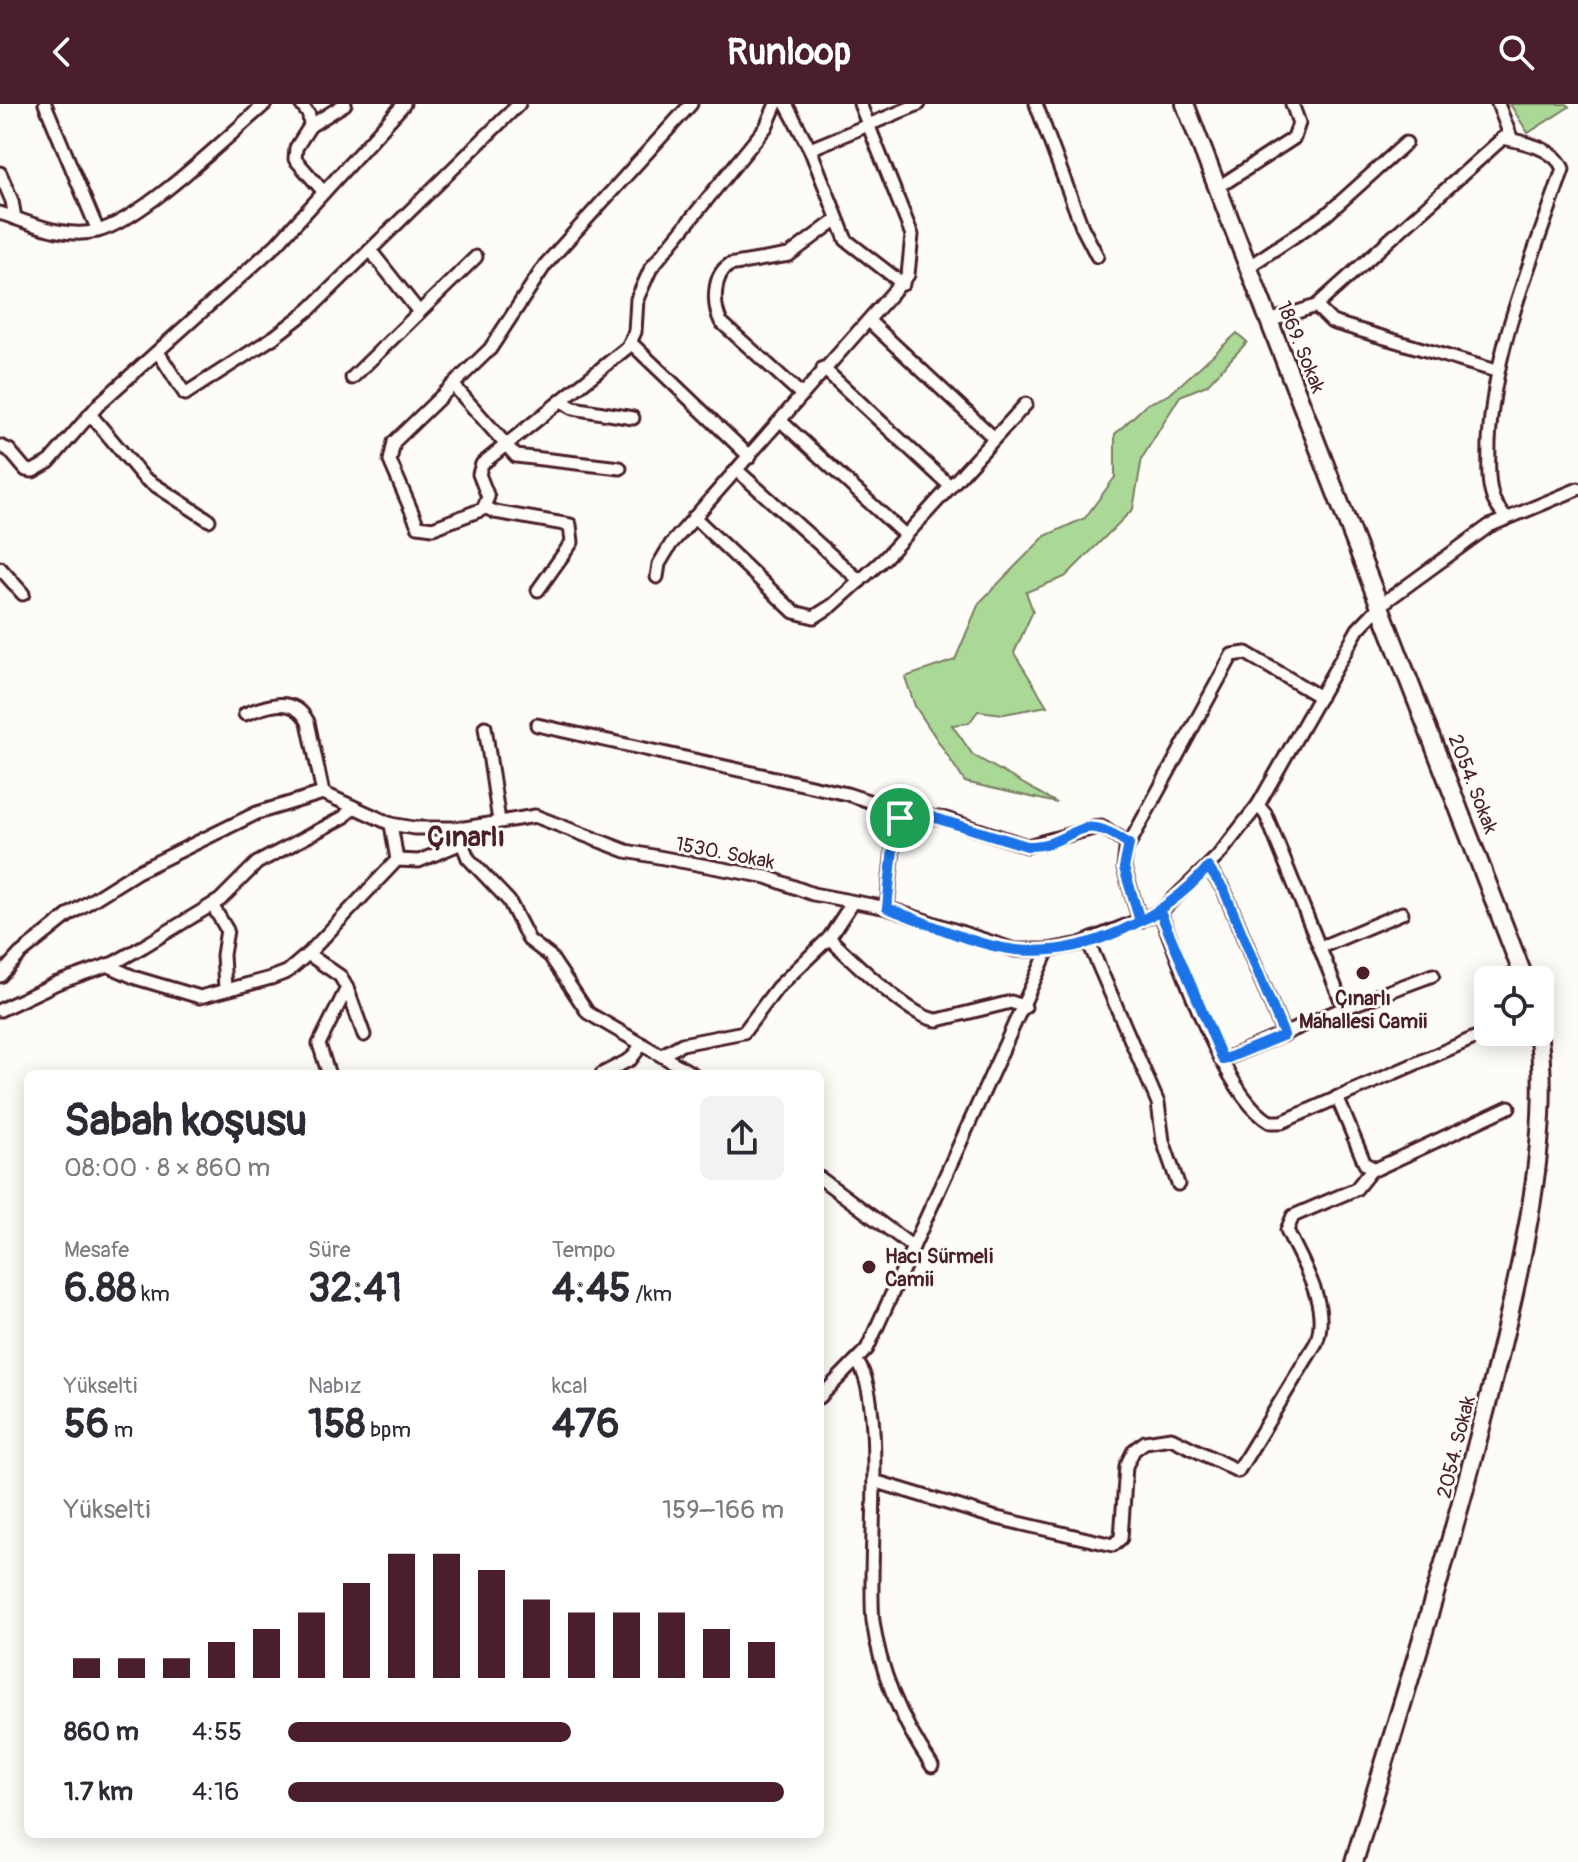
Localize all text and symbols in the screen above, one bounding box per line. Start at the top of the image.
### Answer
icon: back [40,30,84,74]
text: Runloop [727,30,851,75]
icon: search [1494,30,1538,74]
street label: 1869. Sokak [1271,297,1331,397]
street label: 2054. Sokak [1443,731,1504,838]
pin [866,784,934,852]
icon: arrive [878,796,922,840]
district label: Çınarlı [427,820,505,855]
street label: 1530. Sokak [673,831,777,875]
marker: Çınarlı Mahallesi Camii [1354,964,1372,982]
map controls [1474,966,1554,1046]
button: locate [1474,966,1554,1046]
place label: Çınarlı Mahallesi Camii [1299,986,1428,1034]
text: Sabah koşusu [64,1094,307,1149]
button: share [700,1096,784,1180]
text: 08:00 · 8 × 860 m [64,1152,270,1184]
text: Mesafe [64,1236,129,1264]
text: Süre [308,1236,350,1264]
text: Tempo [552,1236,615,1264]
place label: Hacı Sürmeli Camii [885,1244,993,1292]
marker: Hacı Sürmeli Camii [860,1258,878,1276]
text: 6.88 [64,1264,136,1313]
text: 32:41 [308,1264,402,1313]
text: 4:45 [552,1264,631,1313]
text: km [136,1280,170,1308]
text: /km [631,1280,672,1308]
text: Yükselti [64,1372,137,1400]
text: Nabız [308,1372,361,1400]
text: kcal [552,1372,588,1400]
street label: 2054. Sokak [1431,1393,1481,1501]
text: 56 [64,1400,109,1449]
text: 158 [308,1400,365,1449]
text: 476 [552,1400,620,1449]
text: m [109,1416,133,1444]
text: bpm [365,1416,411,1444]
text: Yükselti [64,1494,150,1526]
text: 159–166 m [662,1494,784,1526]
text: 860 m [64,1716,139,1748]
text: 4:55 [192,1716,242,1748]
text: 1.7 km [64,1776,133,1808]
text: 4:16 [192,1776,239,1808]

